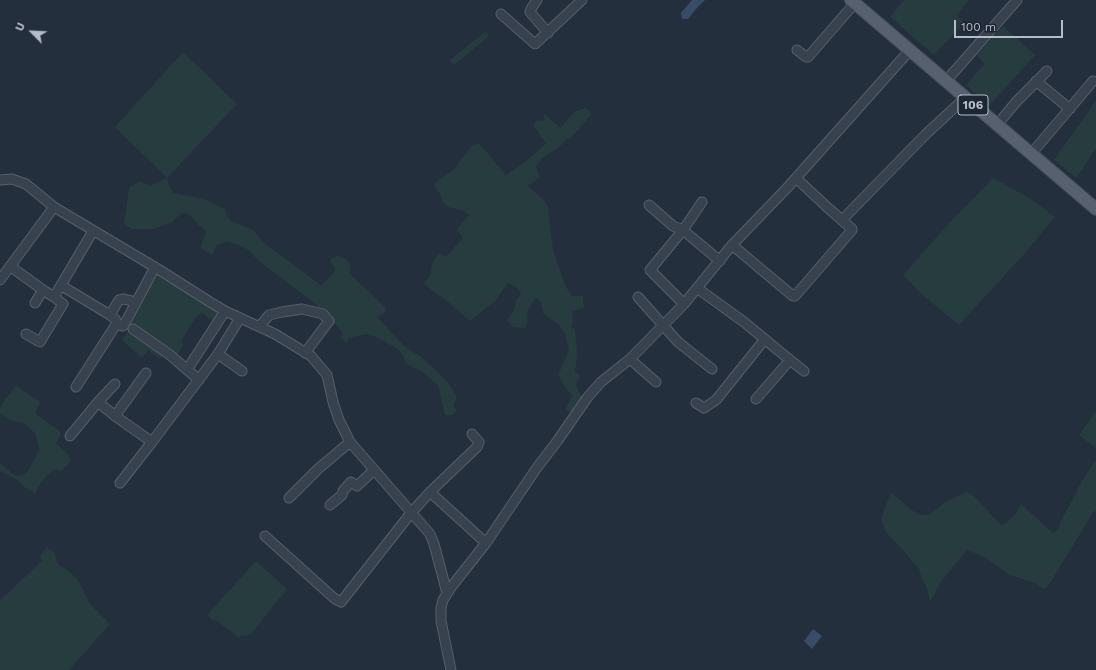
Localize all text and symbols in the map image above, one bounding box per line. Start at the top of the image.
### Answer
north arrow [12,12,52,52]
scale bar [956,12,1065,38]
text: 100 m [961,20,996,34]
text: U [13,21,28,33]
road number: 106 [958,95,988,115]

